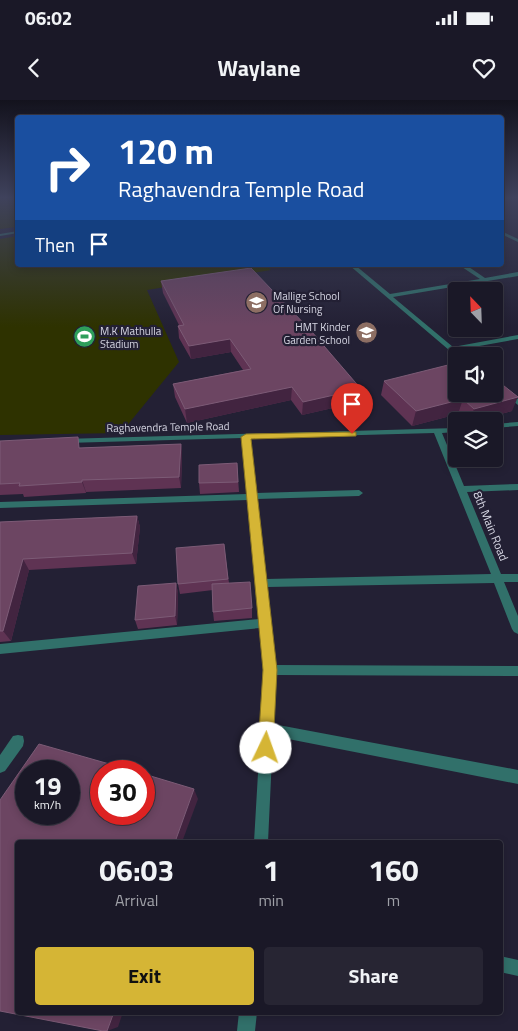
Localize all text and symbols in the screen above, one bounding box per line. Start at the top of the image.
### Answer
text: 06:02 [25,3,72,32]
text: Waylane [218,51,300,85]
icon: back [20,54,48,82]
icon: heart [470,54,498,82]
text: 120 m [118,124,214,178]
icon: right [35,135,100,200]
text: Raghavendra Temple Road [118,172,364,206]
text: Then [35,230,75,259]
icon: arrive [85,230,113,258]
north arrow [448,282,502,338]
map controls [448,282,503,467]
place label: Mallige School Of Nursing [273,288,340,317]
school or university icon: Mallige School Of Nursing [245,290,269,314]
place label: HMT Kinder Garden School [284,319,350,348]
school or university icon: HMT Kinder Garden School [354,321,378,345]
place label: M.K Mathulla Stadium [100,323,162,352]
sports icon: M.K Mathulla Stadium [72,325,96,349]
button: sound [448,347,503,402]
pin [331,383,373,434]
icon: arrive [338,390,366,418]
button: layers [448,412,503,467]
street label: Raghavendra Temple Road [106,418,230,436]
street label: 8th Main Road [468,488,514,564]
position arrow [239,721,291,773]
speed limit sign: 30 [90,760,155,825]
text: 19 [33,767,62,805]
text: km/h [34,795,61,814]
text: 06:03 [99,847,174,893]
text: 1 [263,847,280,893]
text: 160 [368,847,419,893]
text: Arrival [115,888,158,912]
text: min [258,888,284,912]
text: m [387,888,400,912]
button: Exit [35,947,254,1005]
button: Share [264,947,483,1005]

